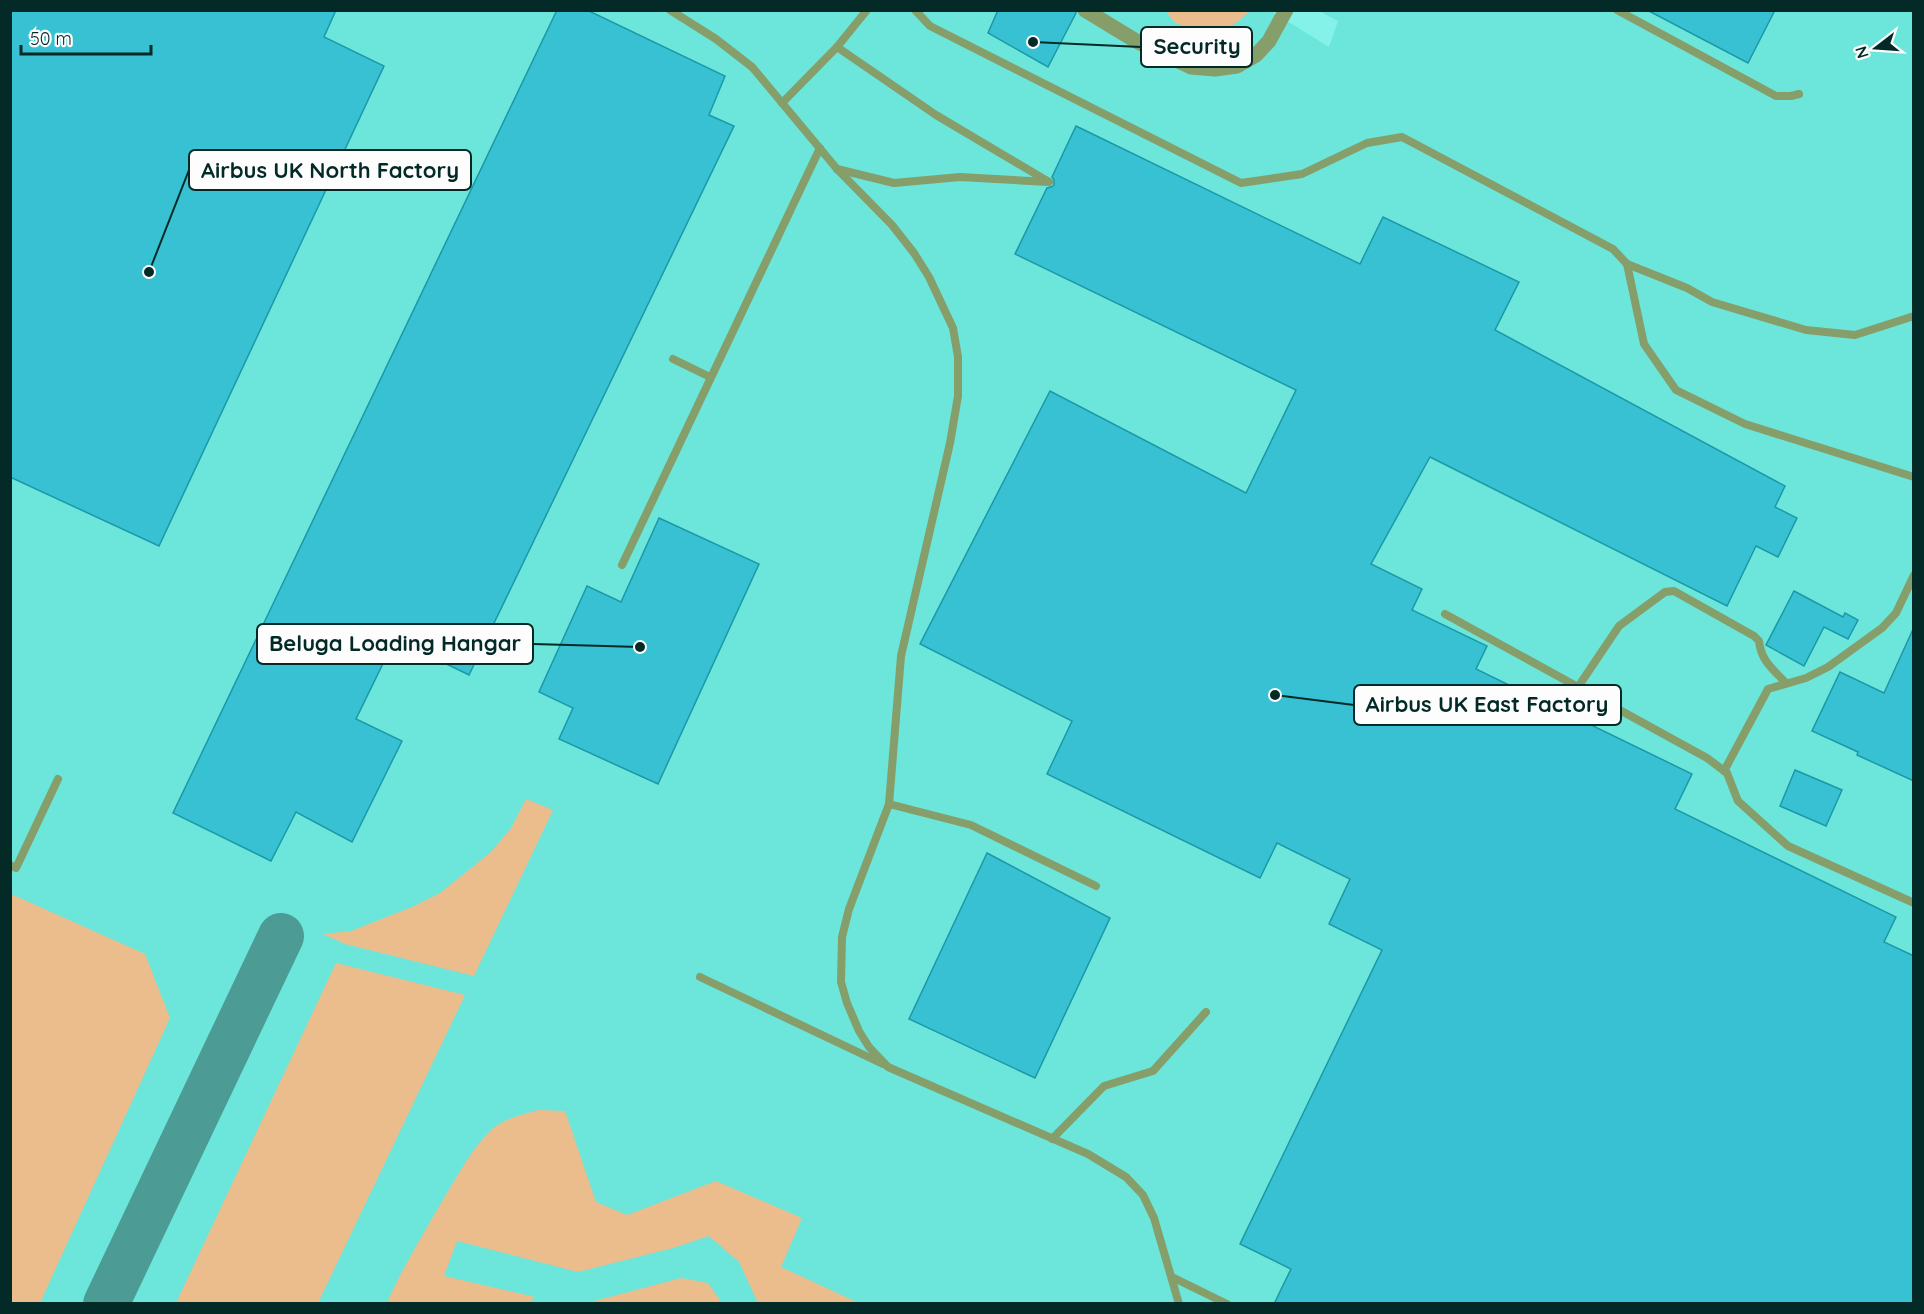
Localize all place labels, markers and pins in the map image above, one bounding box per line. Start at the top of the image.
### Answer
callout: Security [1141,27,1252,67]
callout: Airbus UK North Factory [189,150,471,190]
callout: Beluga Loading Hangar [257,624,533,664]
callout: Airbus UK East Factory [1354,685,1621,725]

